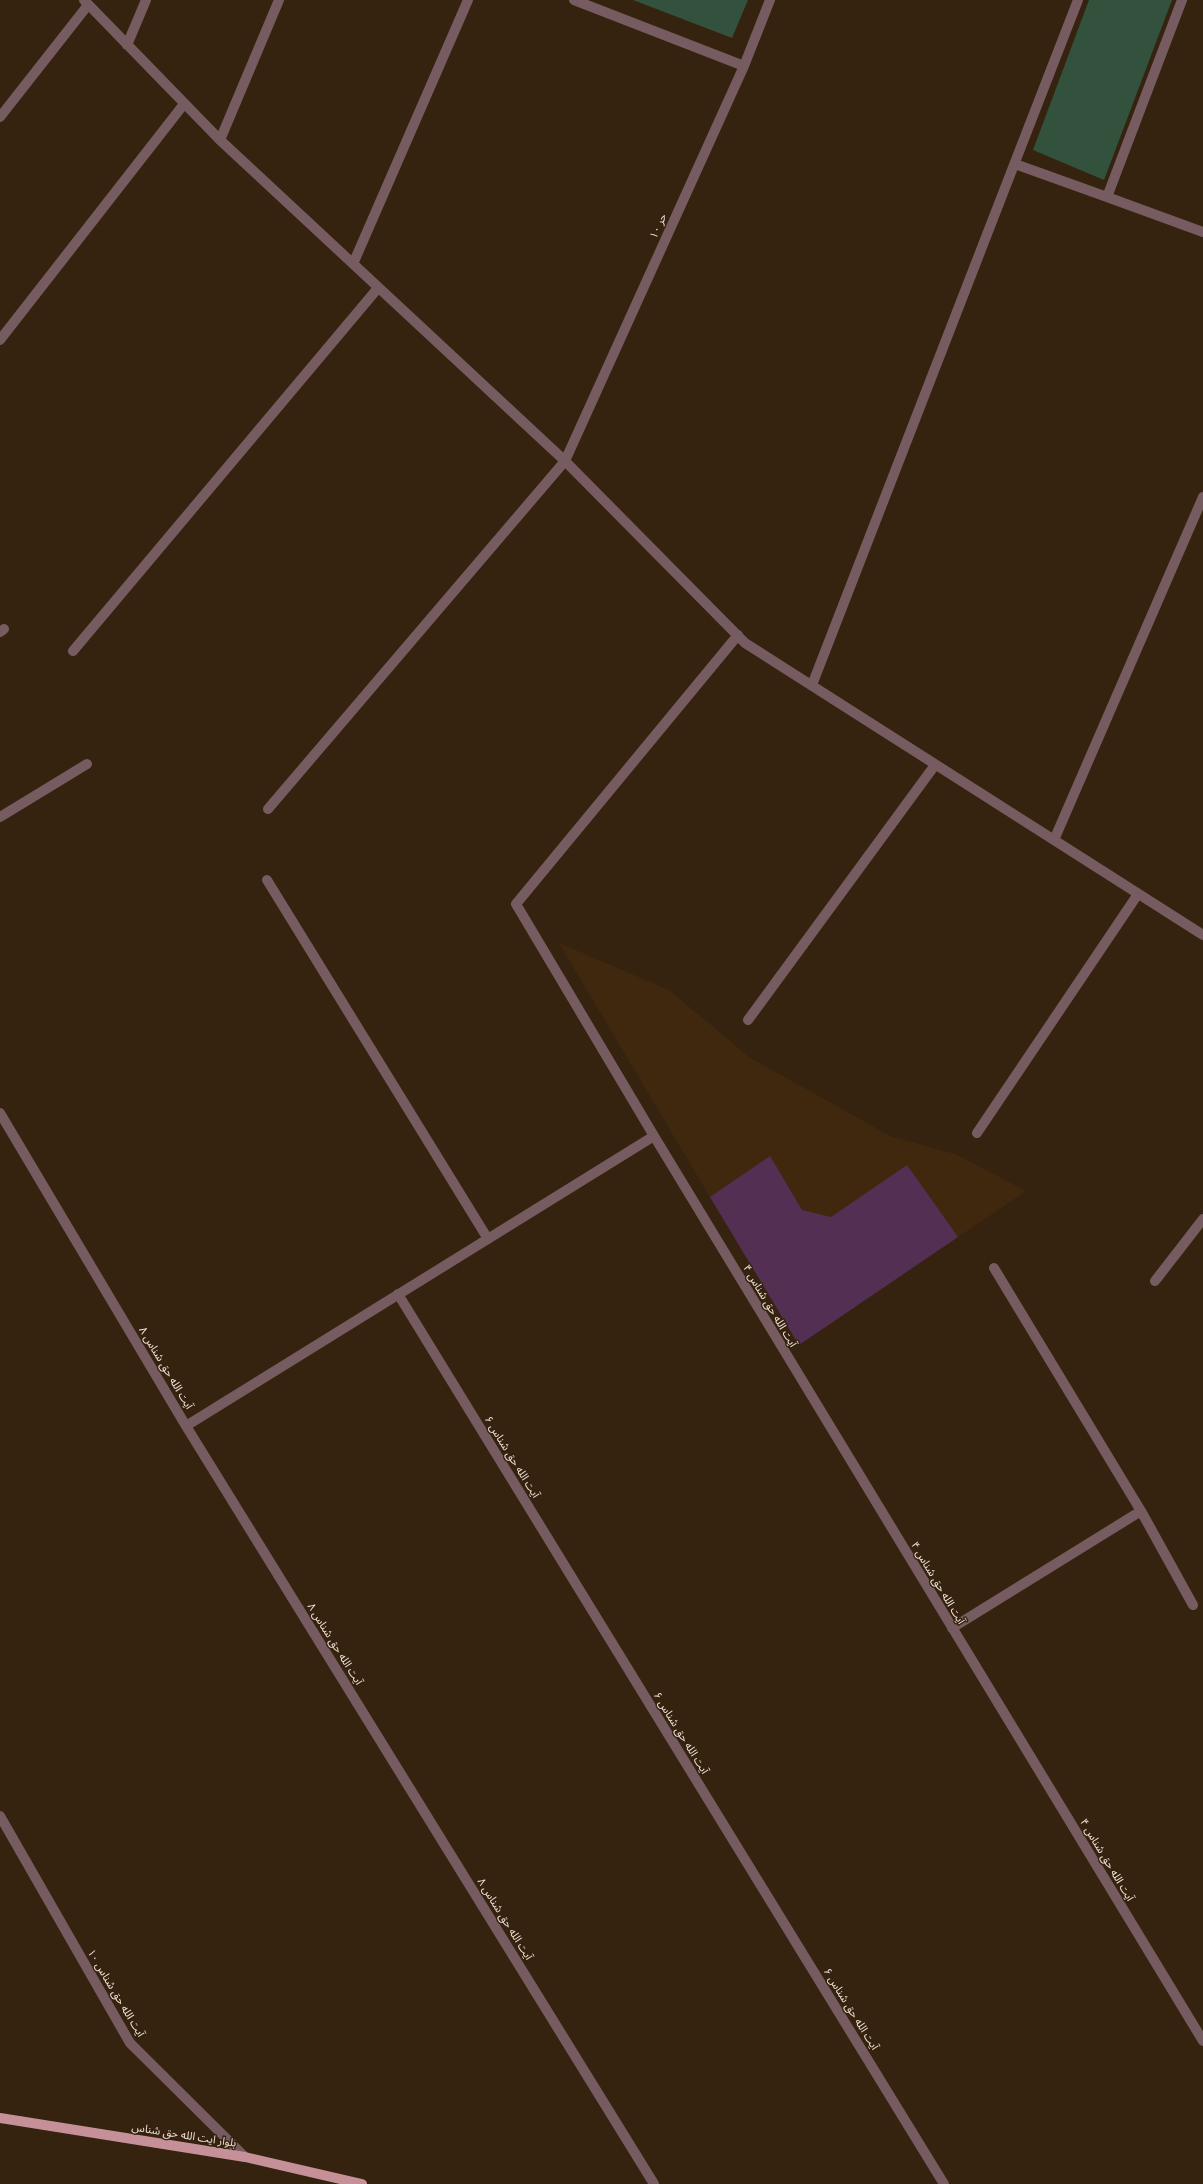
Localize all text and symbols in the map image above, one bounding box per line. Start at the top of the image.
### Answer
street label: حر ۱۰ [647,211,669,241]
street label: آیت الله حق شناس ۴ [740,1262,800,1350]
street label: آیت الله حق شناس ۸ [136,1324,196,1412]
street label: آیت الله حق شناس ۶ [482,1414,542,1500]
street label: آیت الله حق شناس ۴ [908,1539,968,1627]
street label: آیت الله حق شناس ۸ [305,1601,365,1687]
street label: آیت الله حق شناس ۶ [651,1690,711,1776]
street label: آیت الله حق شناس ۴ [1077,1816,1137,1904]
street label: آیت الله حق شناس ۸ [475,1876,535,1962]
street label: آیت الله حق شناس ۱۰ [85,1947,147,2039]
street label: آیت الله حق شناس ۶ [821,1966,881,2052]
street label: بلوار ایت الله حق شناس [131,2120,237,2150]

